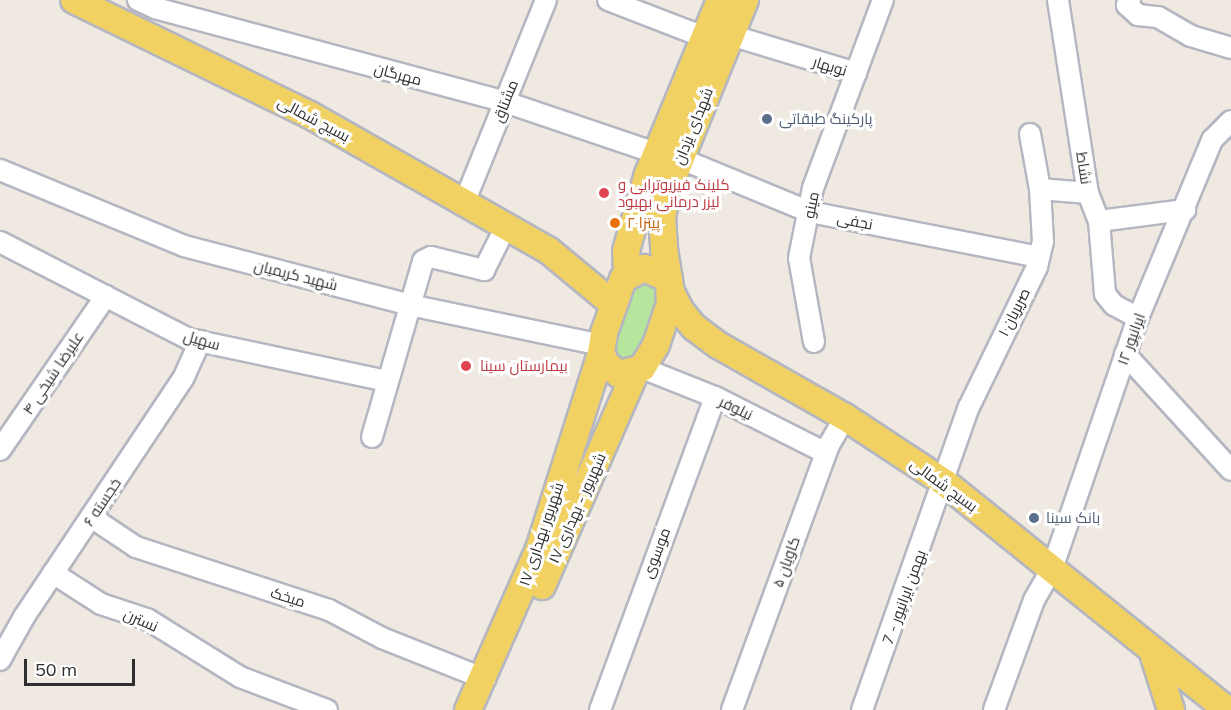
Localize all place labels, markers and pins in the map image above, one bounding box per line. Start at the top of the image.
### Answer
place label: پارکینگ طبقاتی [779,110,873,128]
marker: پارکینگ طبقاتی [760,112,774,126]
place label: کلینک فیزیوتراپی و لیزر درمانی بهبود [618,175,730,210]
marker: کلینک فیزیوتراپی و لیزر درمانی بهبود [595,184,613,202]
place label: پیتزا۲۰ [627,214,660,232]
marker: پیتزا۲۰ [608,216,622,230]
marker: بیمارستان سینا [457,357,475,375]
place label: بیمارستان سینا [480,357,568,375]
place label: بانک سینا [1046,509,1100,527]
marker: بانک سینا [1027,511,1041,525]

